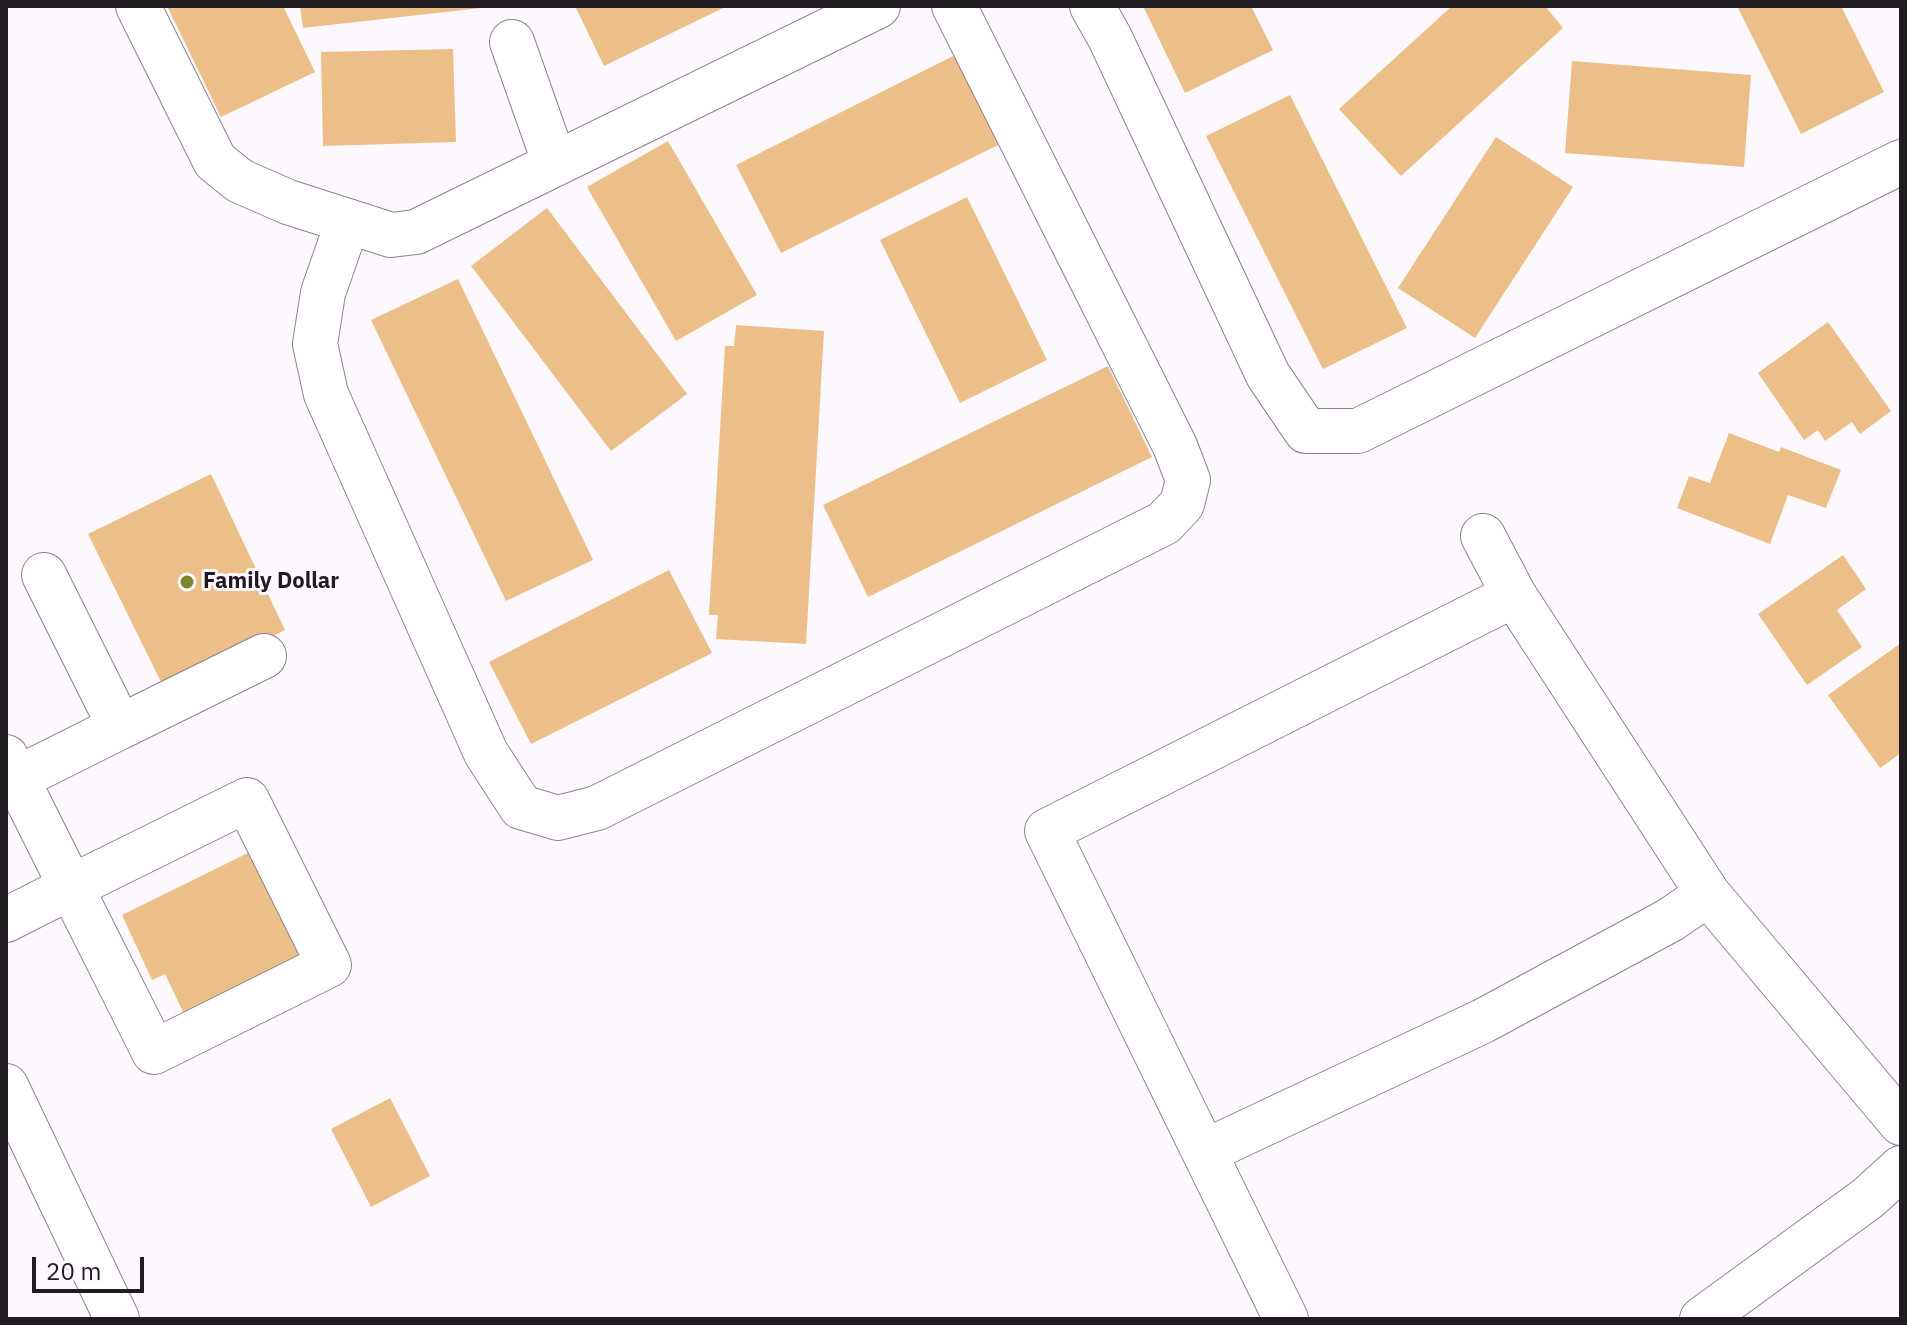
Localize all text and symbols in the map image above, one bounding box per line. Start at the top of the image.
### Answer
place label: Family Dollar [203,569,339,595]
marker: Family Dollar [178,573,196,591]
scale bar [36,1241,148,1291]
text: 20 m [46,1255,101,1287]

